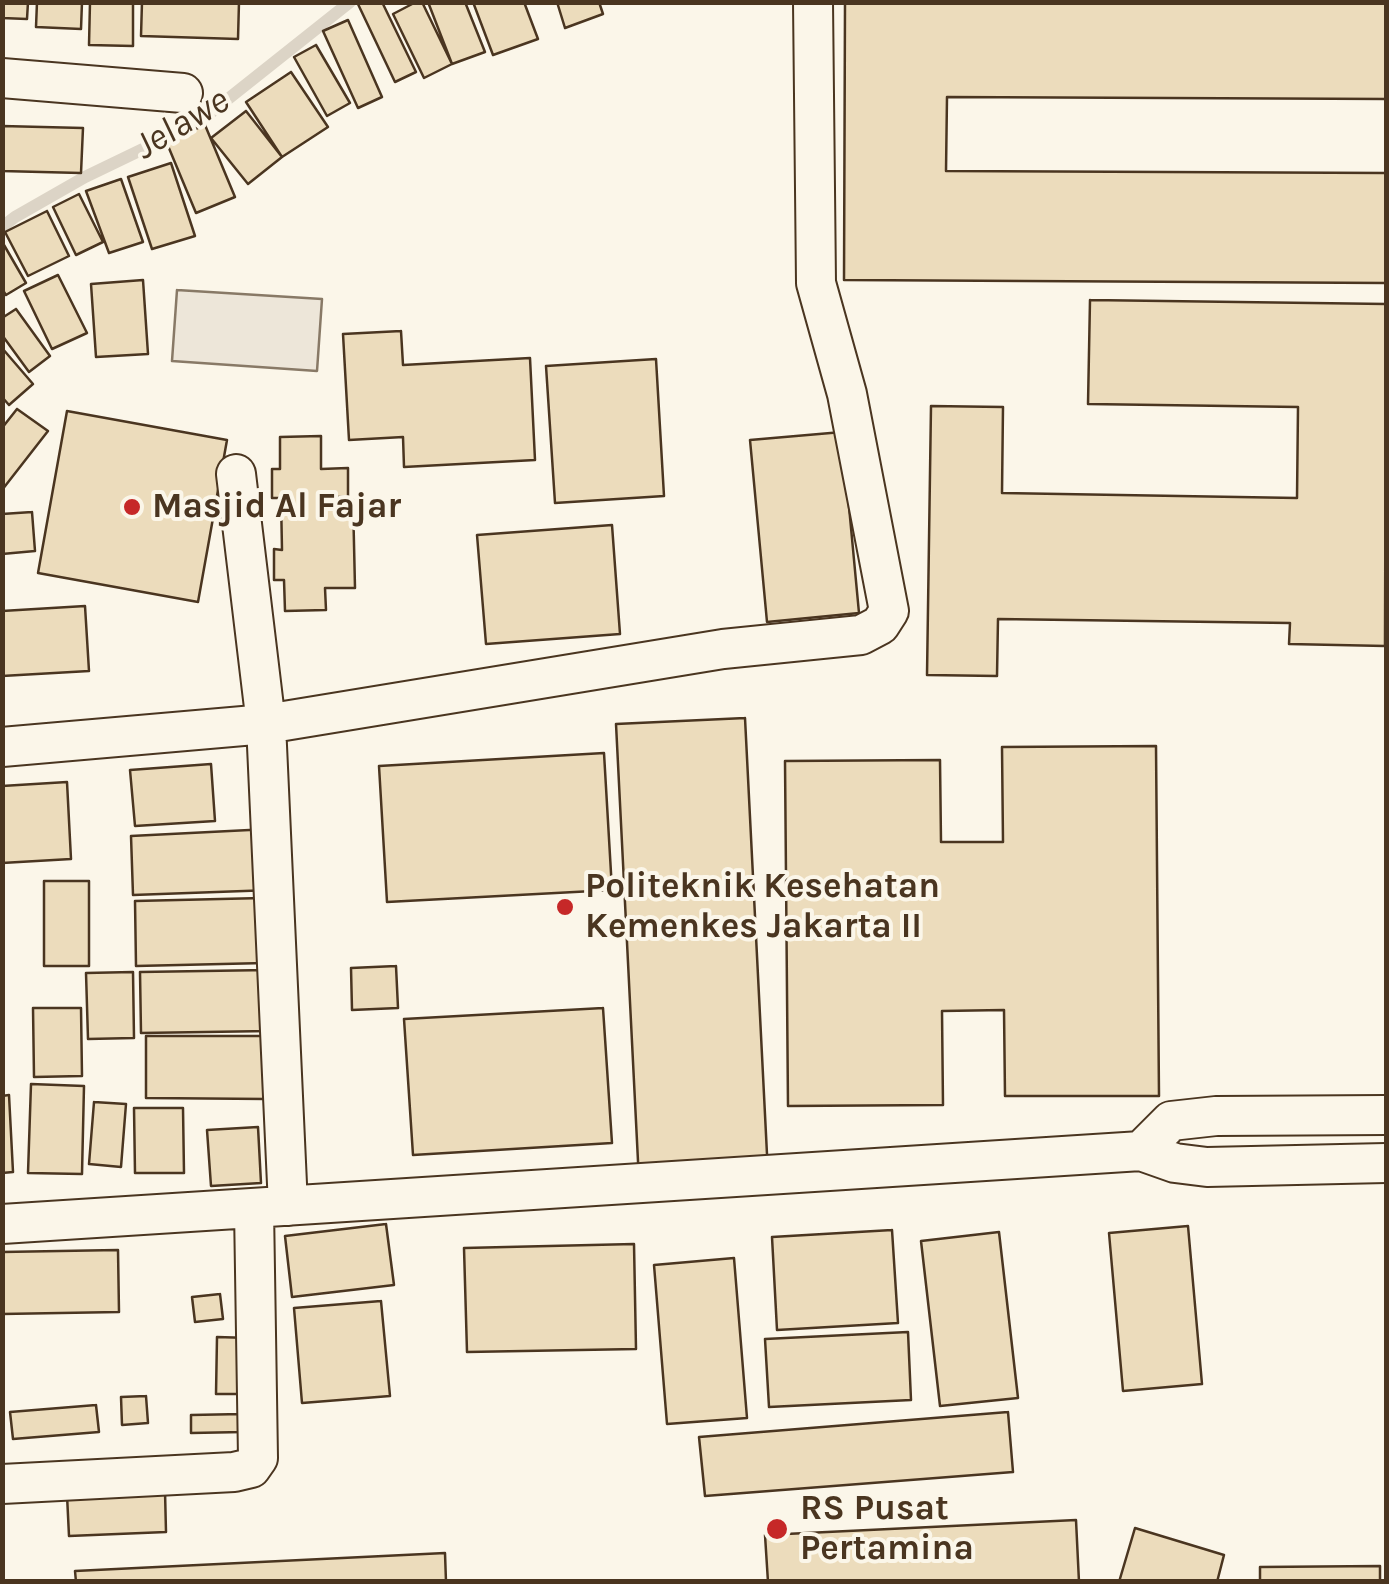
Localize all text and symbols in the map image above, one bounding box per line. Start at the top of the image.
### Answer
water label: Jelawe [126,78,238,170]
place label: Masjid Al Fajar [152,486,401,528]
marker: Masjid Al Fajar [121,496,143,518]
place label: Politeknik Kesehatan Kemenkes Jakarta II [585,866,940,948]
marker: Politeknik Kesehatan Kemenkes Jakarta II [554,896,576,918]
place label: RS Pusat Pertamina [800,1488,974,1570]
marker: RS Pusat Pertamina [764,1516,790,1542]

